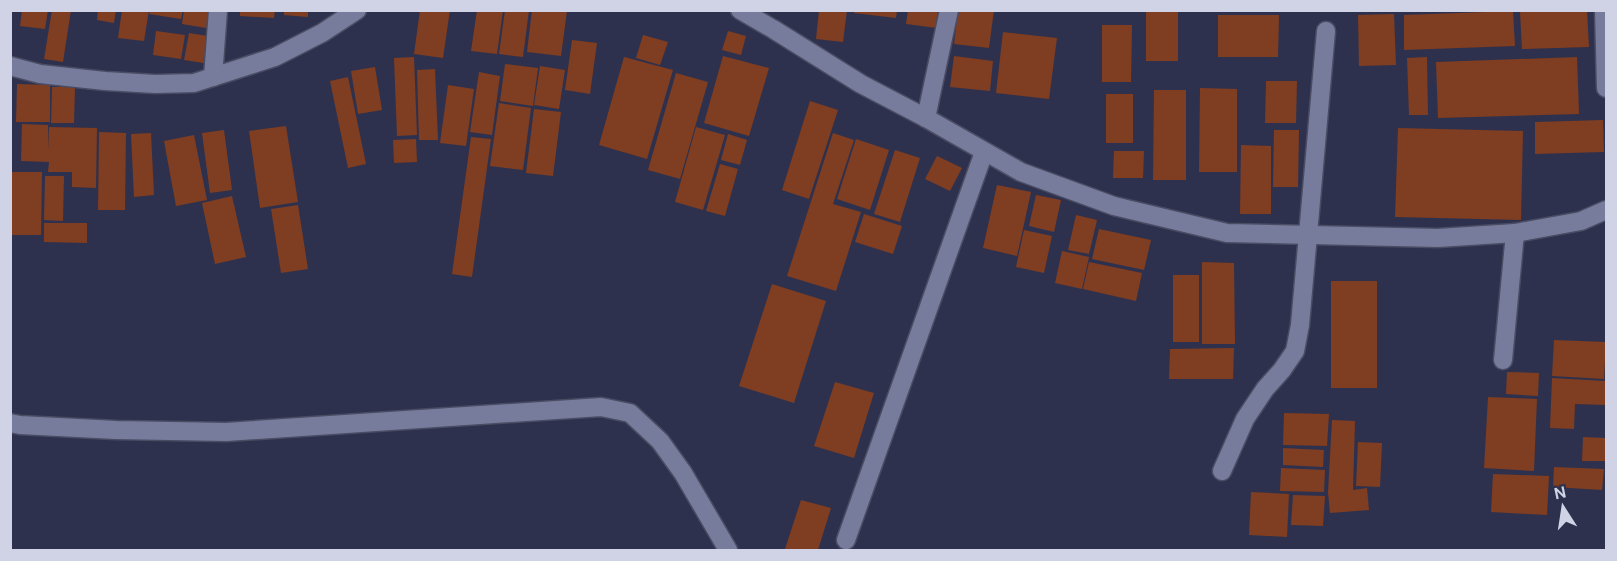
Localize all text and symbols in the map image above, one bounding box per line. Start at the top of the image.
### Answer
north arrow [1533,477,1593,537]
text: N [1552,481,1568,504]

